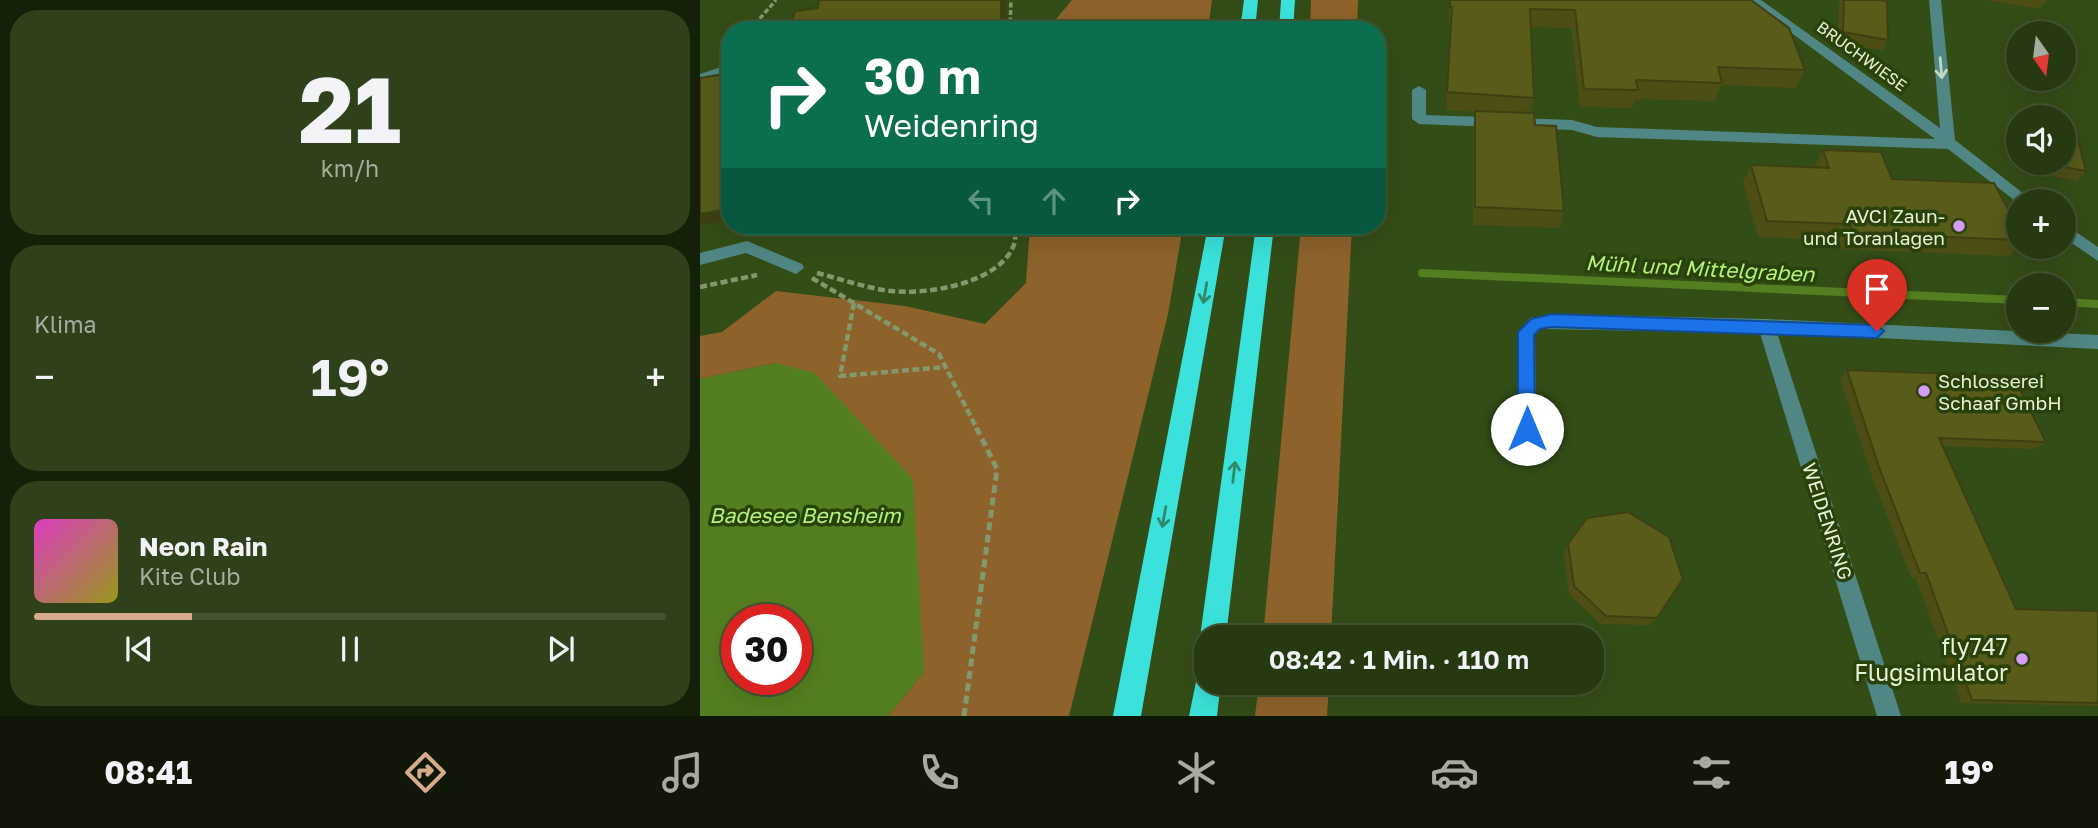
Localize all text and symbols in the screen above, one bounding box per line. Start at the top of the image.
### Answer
street label: BRUCHWIESE [1813,17,1911,95]
north arrow [2006,21,2076,91]
map controls [2006,21,2076,343]
text: 30 m [864,46,981,105]
icon: right [749,49,840,140]
text: 21 [299,54,401,163]
one-way arrow [1935,56,1948,79]
button: sound [2006,105,2076,175]
text: Weidenring [864,106,1039,144]
text: km/h [321,154,379,182]
icon: left [962,182,1000,220]
icon: ahead [1035,182,1073,220]
icon: right [1108,182,1146,220]
button: + [2006,189,2076,259]
place label: AVCI Zaun- und Toranlagen [1803,204,1945,249]
marker: AVCI Zaun- und Toranlagen [1951,218,1967,234]
water label: Mühl und Mittelgraben [1585,249,1816,287]
pin [1847,259,1907,331]
icon: arrive [1858,270,1896,308]
button: − [2006,273,2076,343]
one-way arrow [1198,281,1211,304]
text: Klima [34,310,97,338]
text: 19° [311,345,389,407]
text: − [34,354,55,399]
text: + [645,354,666,399]
place label: Schlosserei Schaaf GmbH [1938,369,2062,414]
marker: Schlosserei Schaaf GmbH [1916,383,1932,399]
position arrow [1490,392,1564,466]
street label: WEIDENRING [1798,459,1858,583]
one-way arrow [1227,461,1240,484]
water label: Badesee Bensheim [709,502,902,528]
one-way arrow [1157,505,1170,528]
text: Neon Rain [139,531,268,562]
text: Kite Club [139,562,240,590]
speed limit sign: 30 [721,604,812,695]
icon: previous [120,630,158,668]
icon: pause [331,630,369,668]
icon: next [542,630,580,668]
place label: fly747 Flugsimulator [1854,632,2008,686]
text: 08:42 · 1 Min. · 110 m [1269,644,1529,675]
marker: fly747 Flugsimulator [2014,651,2030,667]
icon: directions [401,748,450,797]
icon: music [658,748,707,797]
icon: phone [915,748,964,797]
icon: climate [1172,748,1221,797]
icon: car [1430,748,1479,797]
icon: filters [1687,748,1736,797]
text: 08:41 [104,753,192,791]
text: 19° [1944,753,1994,791]

